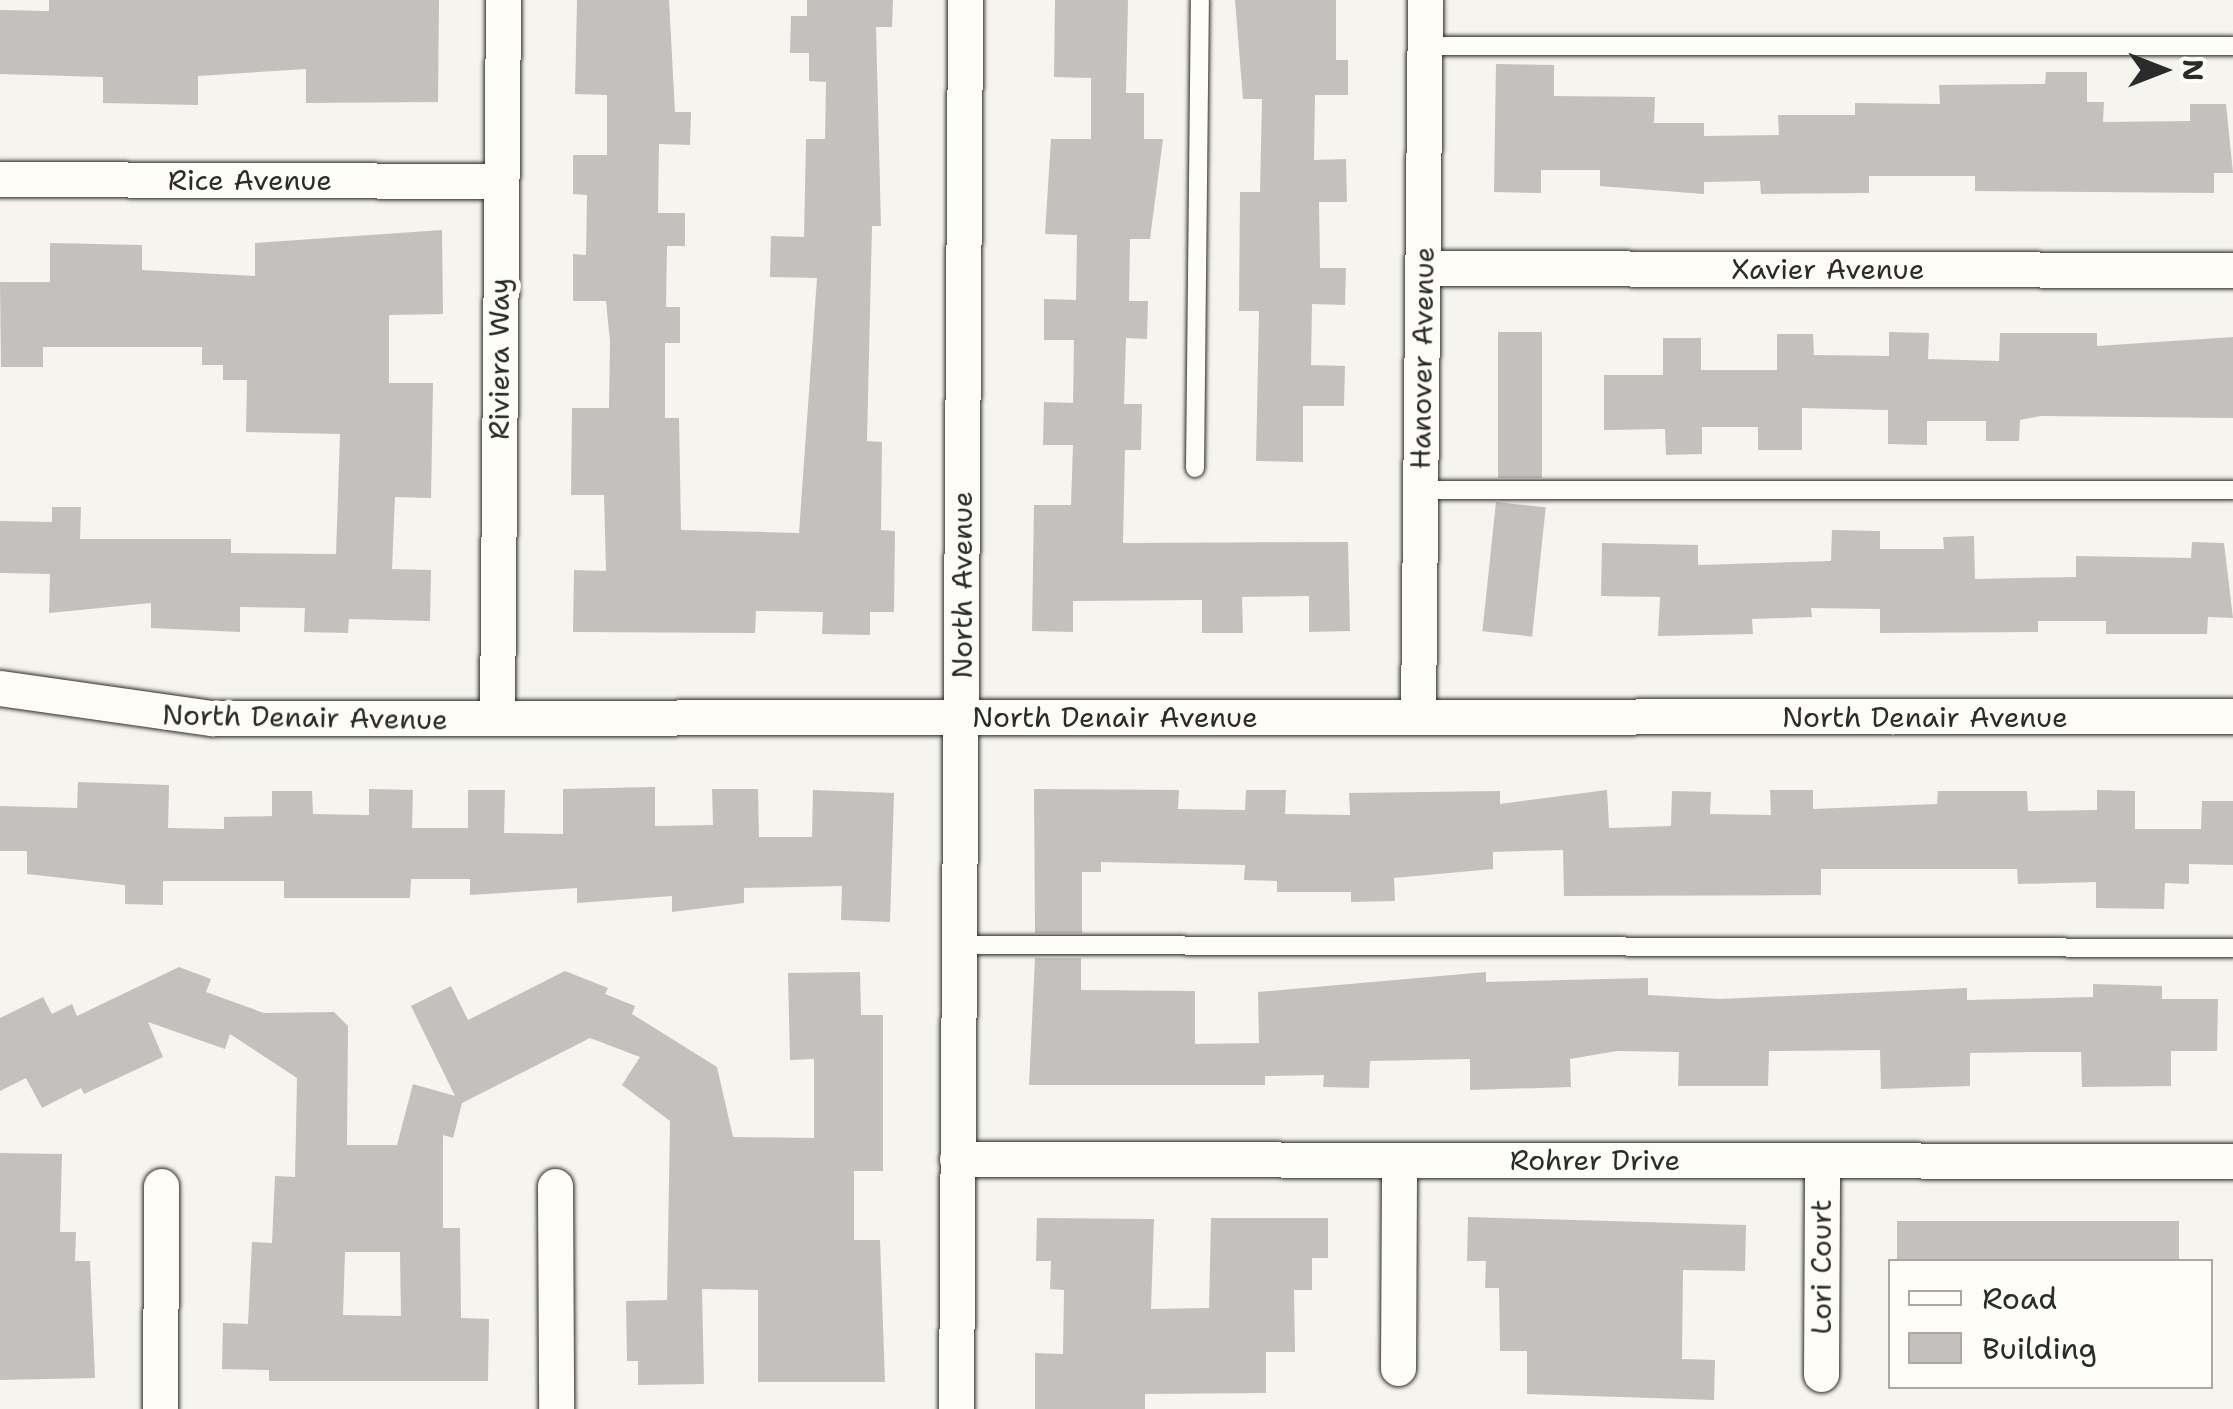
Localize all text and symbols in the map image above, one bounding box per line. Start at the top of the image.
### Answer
north arrow [2113,20,2213,120]
text: N [2174,59,2212,81]
street label: Rice Avenue [168,163,332,197]
street label: Hanover Avenue [1403,246,1441,470]
street label: Xavier Avenue [1732,252,1924,286]
street label: Riviera Way [482,278,516,440]
street label: North Avenue [945,491,979,679]
street label: North Denair Avenue [162,698,448,736]
street label: North Denair Avenue [972,700,1258,734]
street label: North Denair Avenue [1782,700,2068,734]
street label: Rohrer Drive [1510,1143,1680,1177]
street label: Lori Court [1804,1199,1838,1335]
legend [1888,1259,2213,1389]
text: Road [1982,1278,2057,1319]
text: Building [1982,1328,2097,1369]

